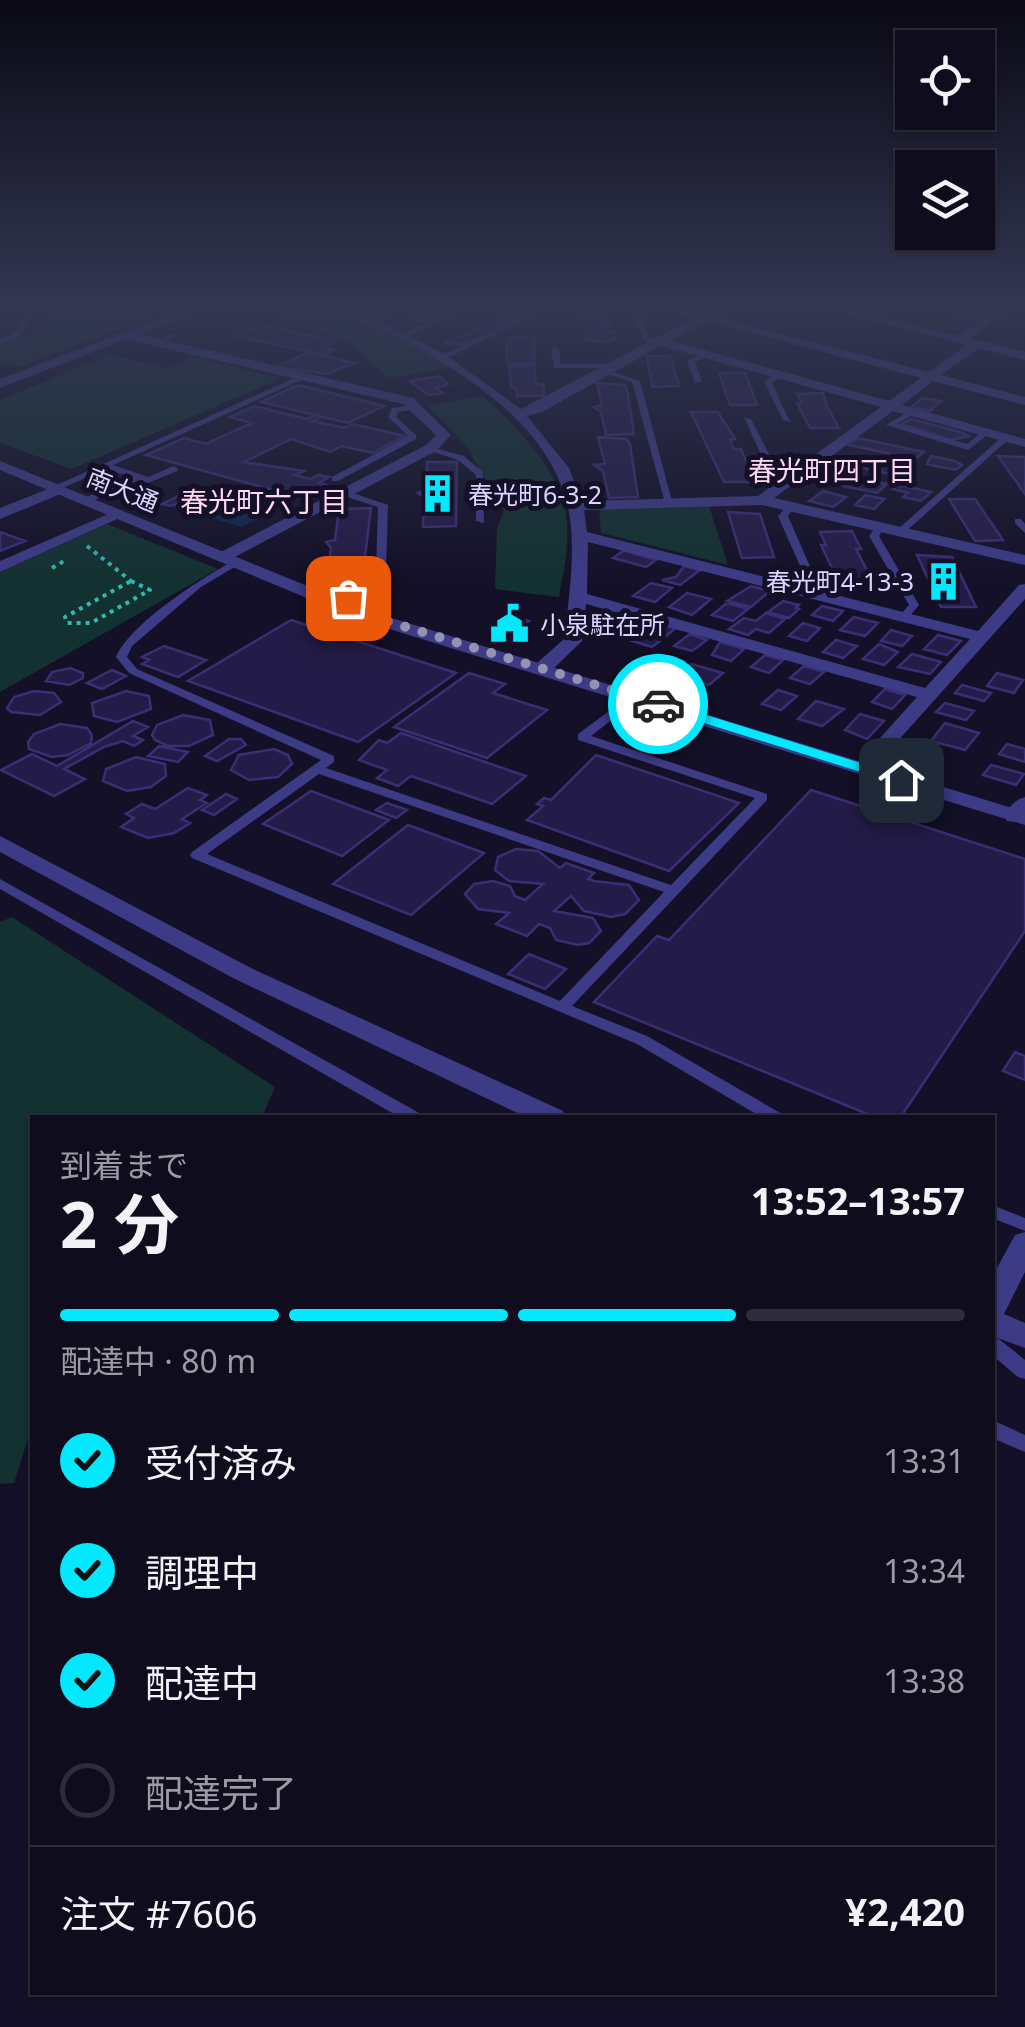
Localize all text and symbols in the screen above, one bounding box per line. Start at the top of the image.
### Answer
map controls [895,30,995,250]
button: locate [895,30,995,130]
button: layers [895,150,995,250]
district label: 春光町四丁目 [748,451,916,489]
street label: 南大通 [82,459,164,519]
building icon: 春光町6-3-2 [417,473,459,515]
place label: 春光町6-3-2 [468,477,602,511]
district label: 春光町六丁目 [180,482,348,520]
pin [306,556,391,641]
building icon: 春光町4-13-3 [923,560,965,602]
place label: 春光町4-13-3 [766,564,914,598]
icon: bag [321,571,376,626]
public building icon: 小泉駐在所 [489,603,531,645]
place label: 小泉駐在所 [540,607,665,641]
courier [608,654,708,754]
icon: car [631,677,686,732]
pin [859,738,944,823]
icon: home [874,753,929,808]
text: 到着まで [60,1143,188,1186]
text: 13:52–13:57 [751,1174,965,1226]
text: 2 分 [60,1179,179,1267]
text: 配達中 · 80 m [60,1339,256,1382]
icon: check [60,1433,115,1488]
text: 受付済み [145,1436,297,1488]
text: 13:31 [883,1439,965,1482]
icon: check [60,1543,115,1598]
text: 調理中 [145,1546,259,1598]
text: 13:34 [883,1549,965,1592]
icon: check [60,1653,115,1708]
text: 配達中 [145,1656,259,1708]
text: 13:38 [883,1659,965,1702]
text: 配達完了 [145,1766,297,1818]
text: ¥2,420 [845,1885,965,1937]
text: 注文 #7606 [60,1887,257,1939]

